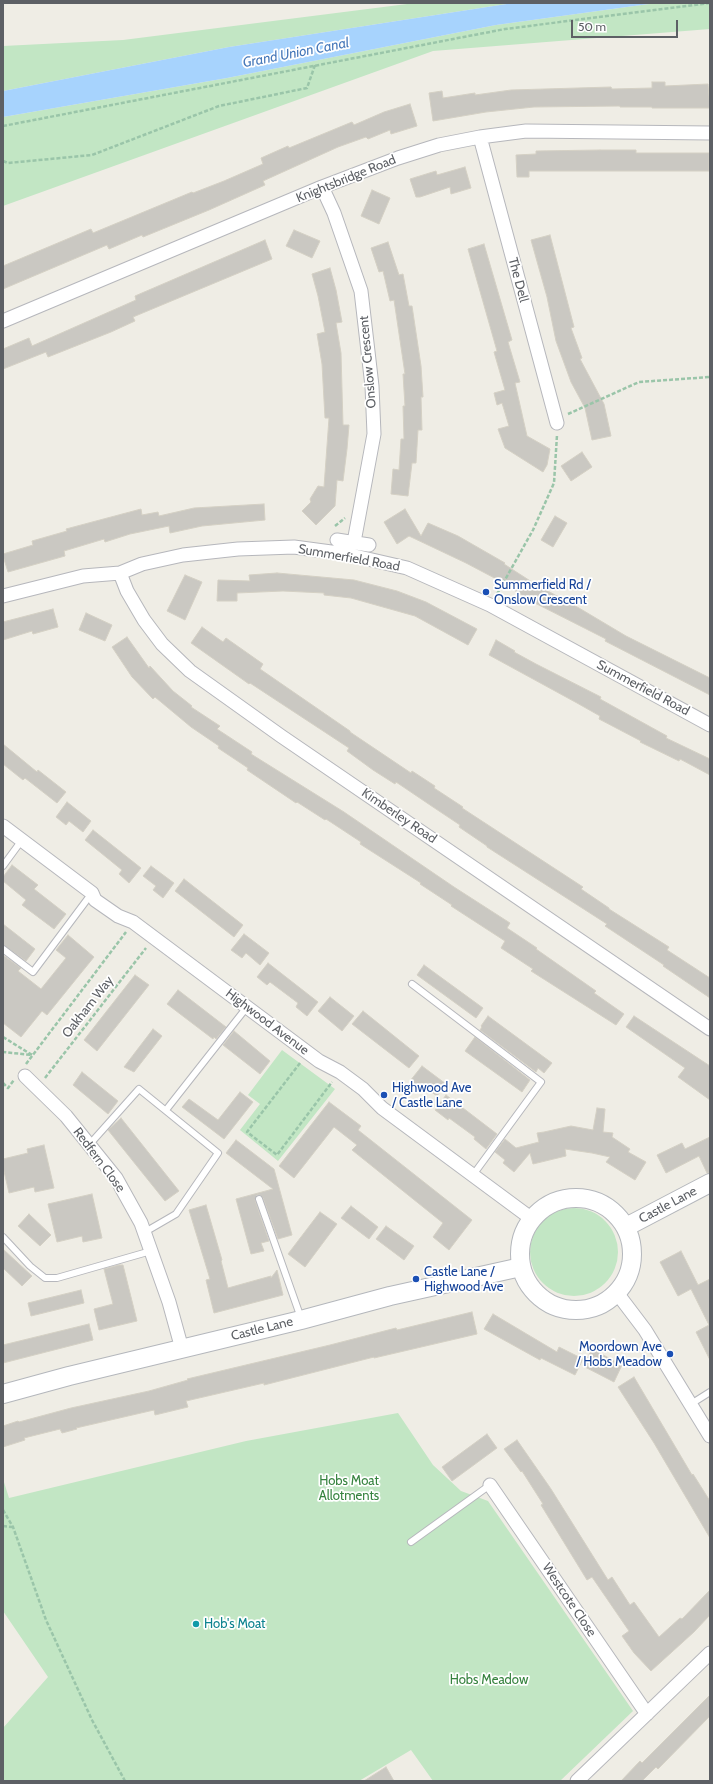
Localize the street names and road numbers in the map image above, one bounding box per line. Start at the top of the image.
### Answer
street label: Knightsbridge Road [294,152,398,206]
street label: The Dell [505,256,531,304]
street label: Onslow Crescent [356,315,380,409]
street label: Summerfield Road [297,541,401,575]
street label: Summerfield Road [594,657,692,719]
street label: Kimberley Road [359,785,439,847]
street label: Oakham Way [59,973,117,1041]
street label: Highwood Avenue [222,986,312,1058]
street label: Redfern Close [70,1125,128,1195]
street label: Castle Lane [636,1183,700,1227]
street label: Castle Lane [229,1314,295,1344]
street label: Westcote Close [539,1560,599,1640]

